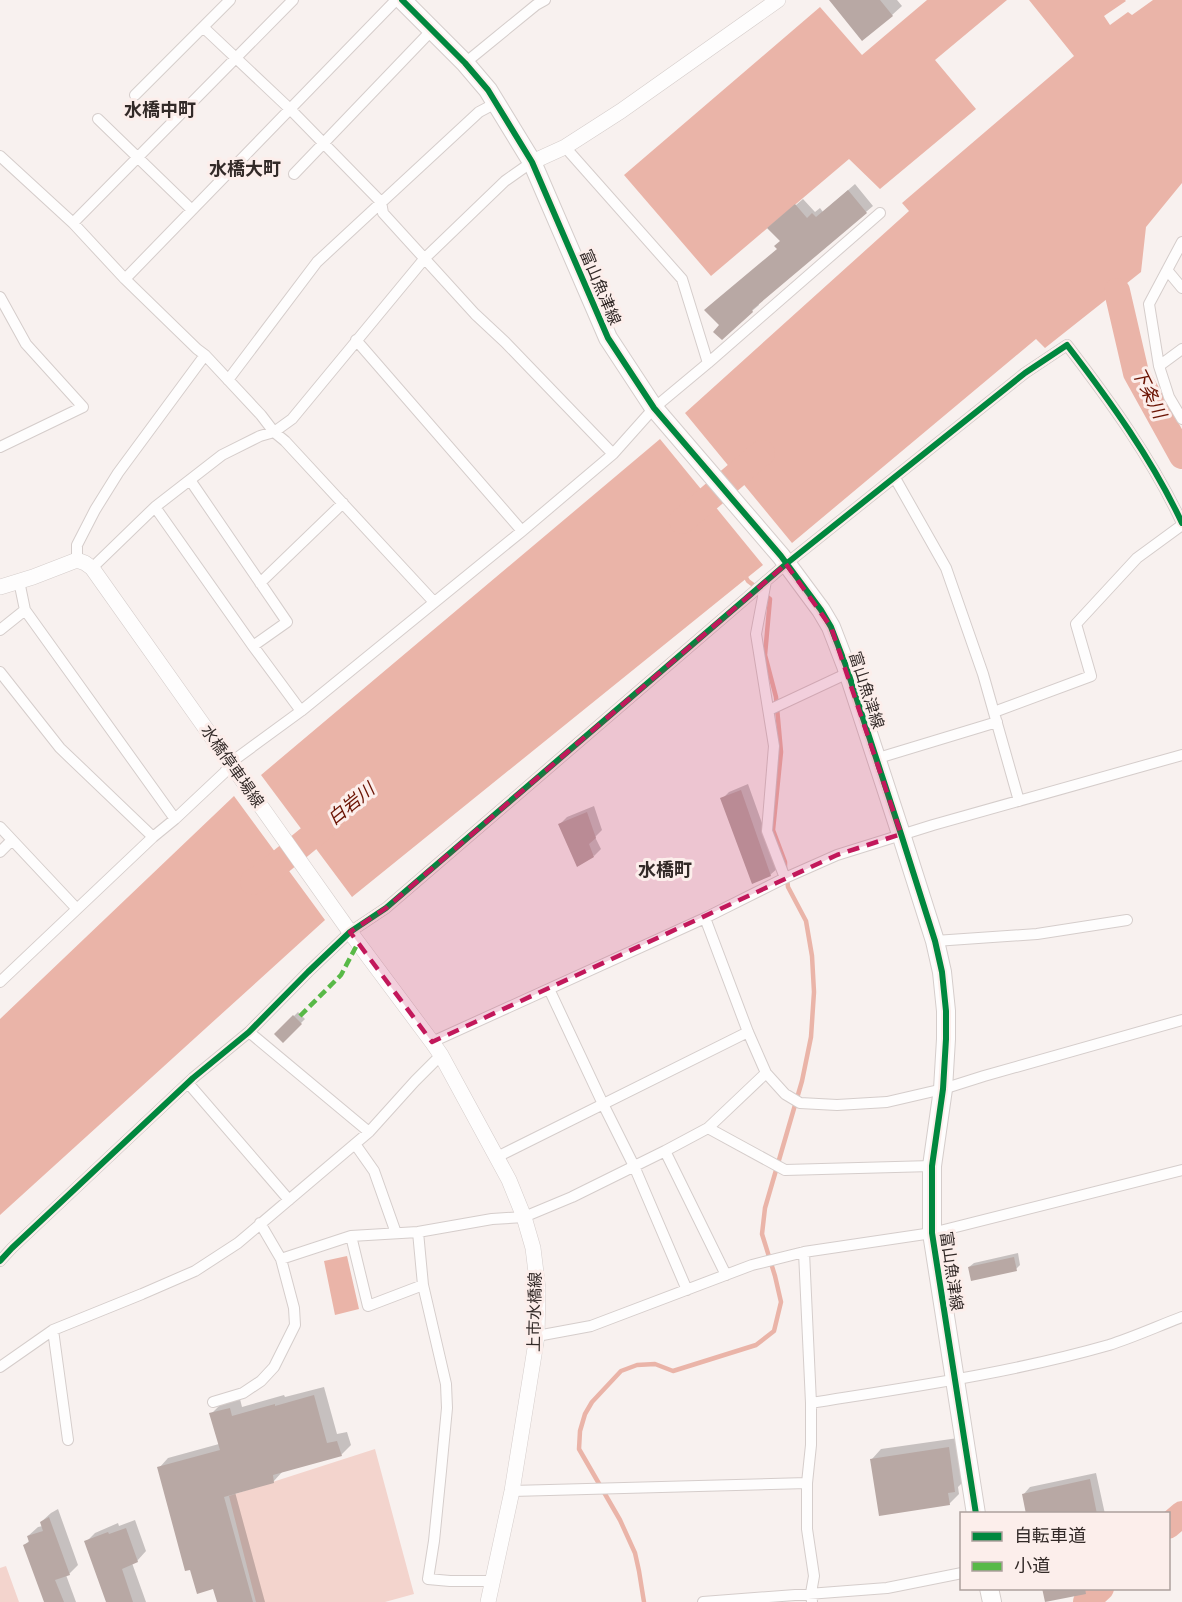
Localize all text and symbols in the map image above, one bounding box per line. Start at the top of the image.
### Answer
district label: 水橋中町 [124,99,196,120]
district label: 水橋大町 [209,158,281,179]
street label: 富山魚津線 [576,247,625,328]
water label: 下条川 [1128,364,1172,423]
street label: 富山魚津線 [845,649,888,731]
street label: 水橋停車場線 [197,722,268,811]
water label: 白岩川 [323,777,380,829]
district label: 水橋町 [638,859,692,880]
street label: 富山魚津線 [937,1230,966,1312]
street label: 上市水橋線 [524,1272,545,1352]
legend [960,1512,1170,1590]
text: 自転車道 [1014,1525,1086,1546]
text: 小道 [1014,1555,1050,1576]

